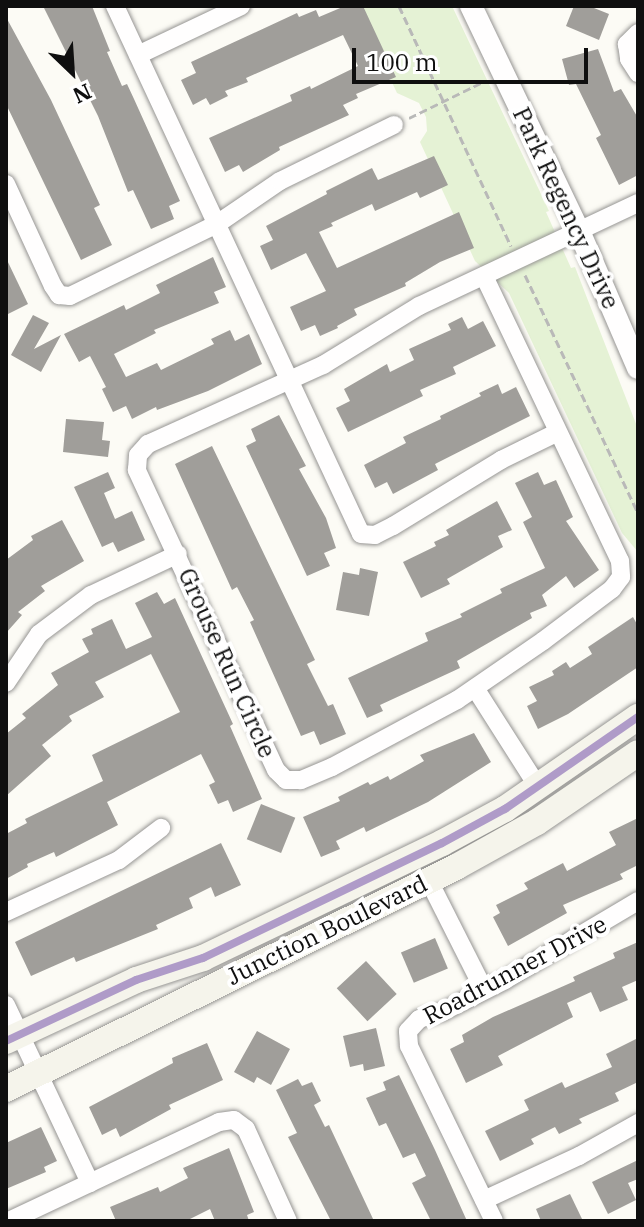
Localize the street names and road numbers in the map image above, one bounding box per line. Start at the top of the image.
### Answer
street label: Park Regency Drive [507,103,625,313]
street label: Grouse Run Circle [172,564,282,762]
street label: Junction Boulevard [222,869,432,991]
street label: Roadrunner Drive [418,910,612,1030]

